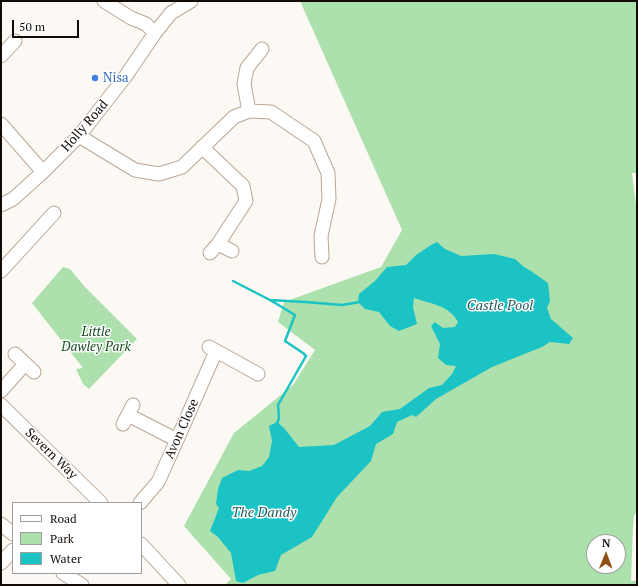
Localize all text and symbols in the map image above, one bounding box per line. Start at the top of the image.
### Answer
scale bar [14,12,81,38]
text: 50 m [19,19,45,34]
place label: Nisa [103,70,129,86]
marker: Nisa [90,73,100,83]
street label: Holly Road [58,97,112,155]
water label: Castle Pool [467,298,533,314]
park label: Little Dawley Park [61,324,131,355]
street label: Avon Close [162,397,202,461]
street label: Severn Way [22,425,80,483]
legend [12,502,142,574]
water label: The Dandy [232,505,296,521]
text: Road [50,511,77,526]
text: Park [50,531,74,546]
north arrow [586,534,626,574]
text: N [602,536,610,550]
text: Water [50,551,82,566]

